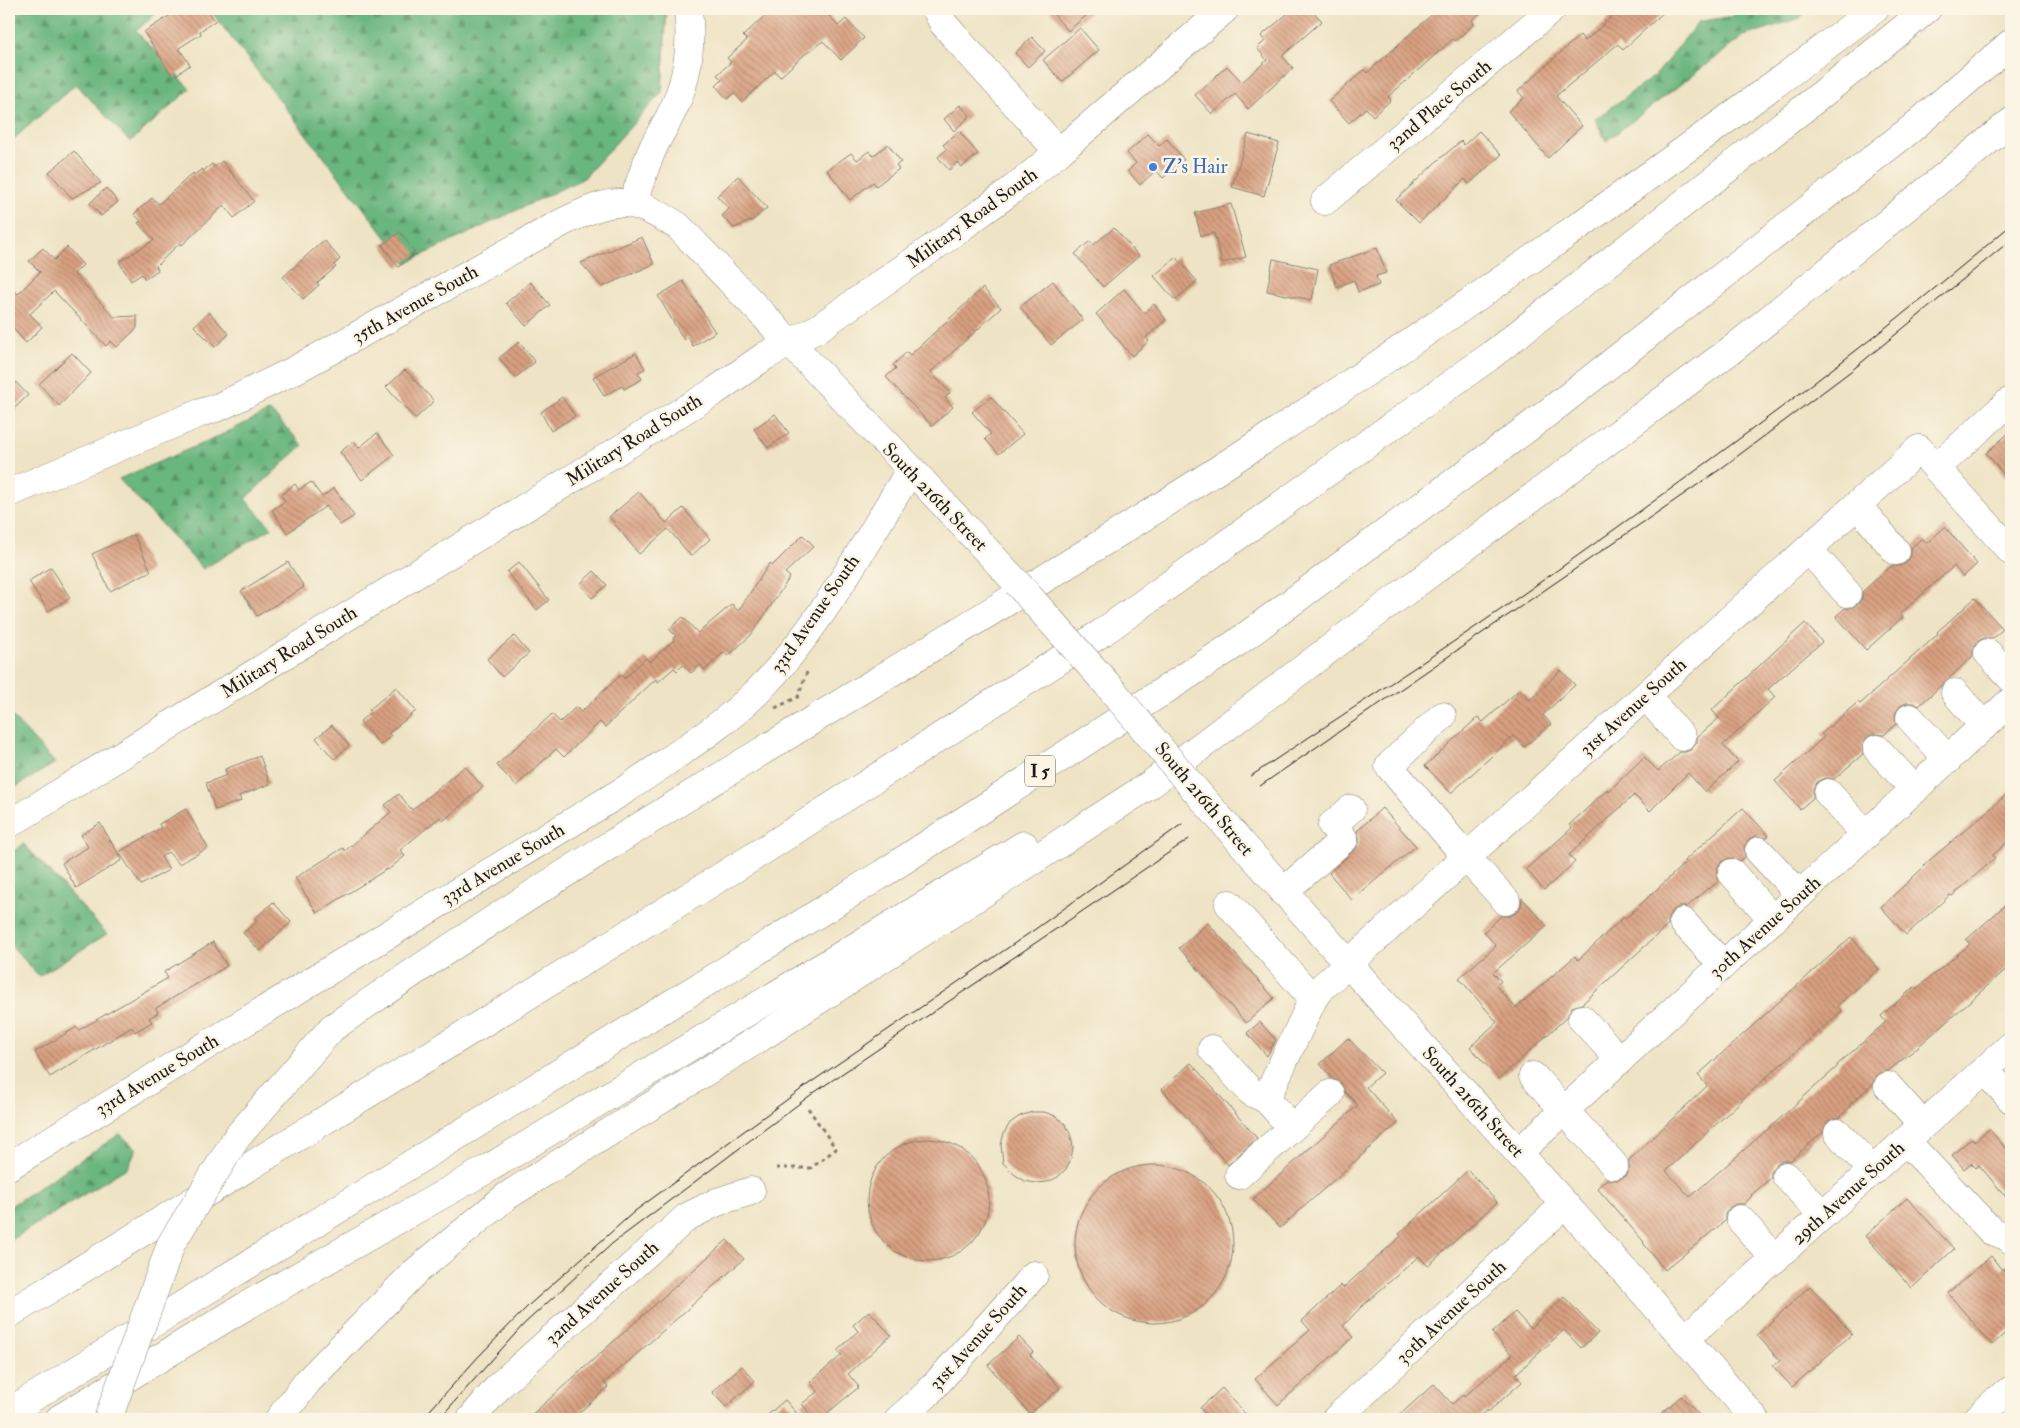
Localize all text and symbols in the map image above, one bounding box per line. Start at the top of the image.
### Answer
street label: 32nd Place South [1382,54,1496,156]
place label: Z's Hair [1163,155,1228,179]
marker: Z's Hair [1147,161,1159,173]
street label: Military Road South [902,162,1042,274]
street label: 35th Avenue South [348,259,482,349]
street label: Military Road South [561,388,707,492]
street label: South 216th Street [877,438,993,556]
street label: 33rd Avenue South [765,550,865,678]
street label: Military Road South [216,600,362,704]
street label: 31st Avenue South [1575,653,1691,761]
street label: South 216th Street [1149,737,1259,861]
road number: I 5 [1025,756,1055,786]
street label: 33rd Avenue South [437,818,569,910]
street label: 30th Avenue South [1704,871,1826,983]
street label: 33rd Avenue South [91,1029,223,1121]
street label: South 216th Street [1417,1041,1529,1163]
street label: 29th Avenue South [1786,1136,1910,1250]
street label: 32nd Avenue South [540,1236,664,1350]
street label: 30th Avenue South [1391,1255,1511,1369]
street label: 31st Avenue South [924,1279,1032,1395]

